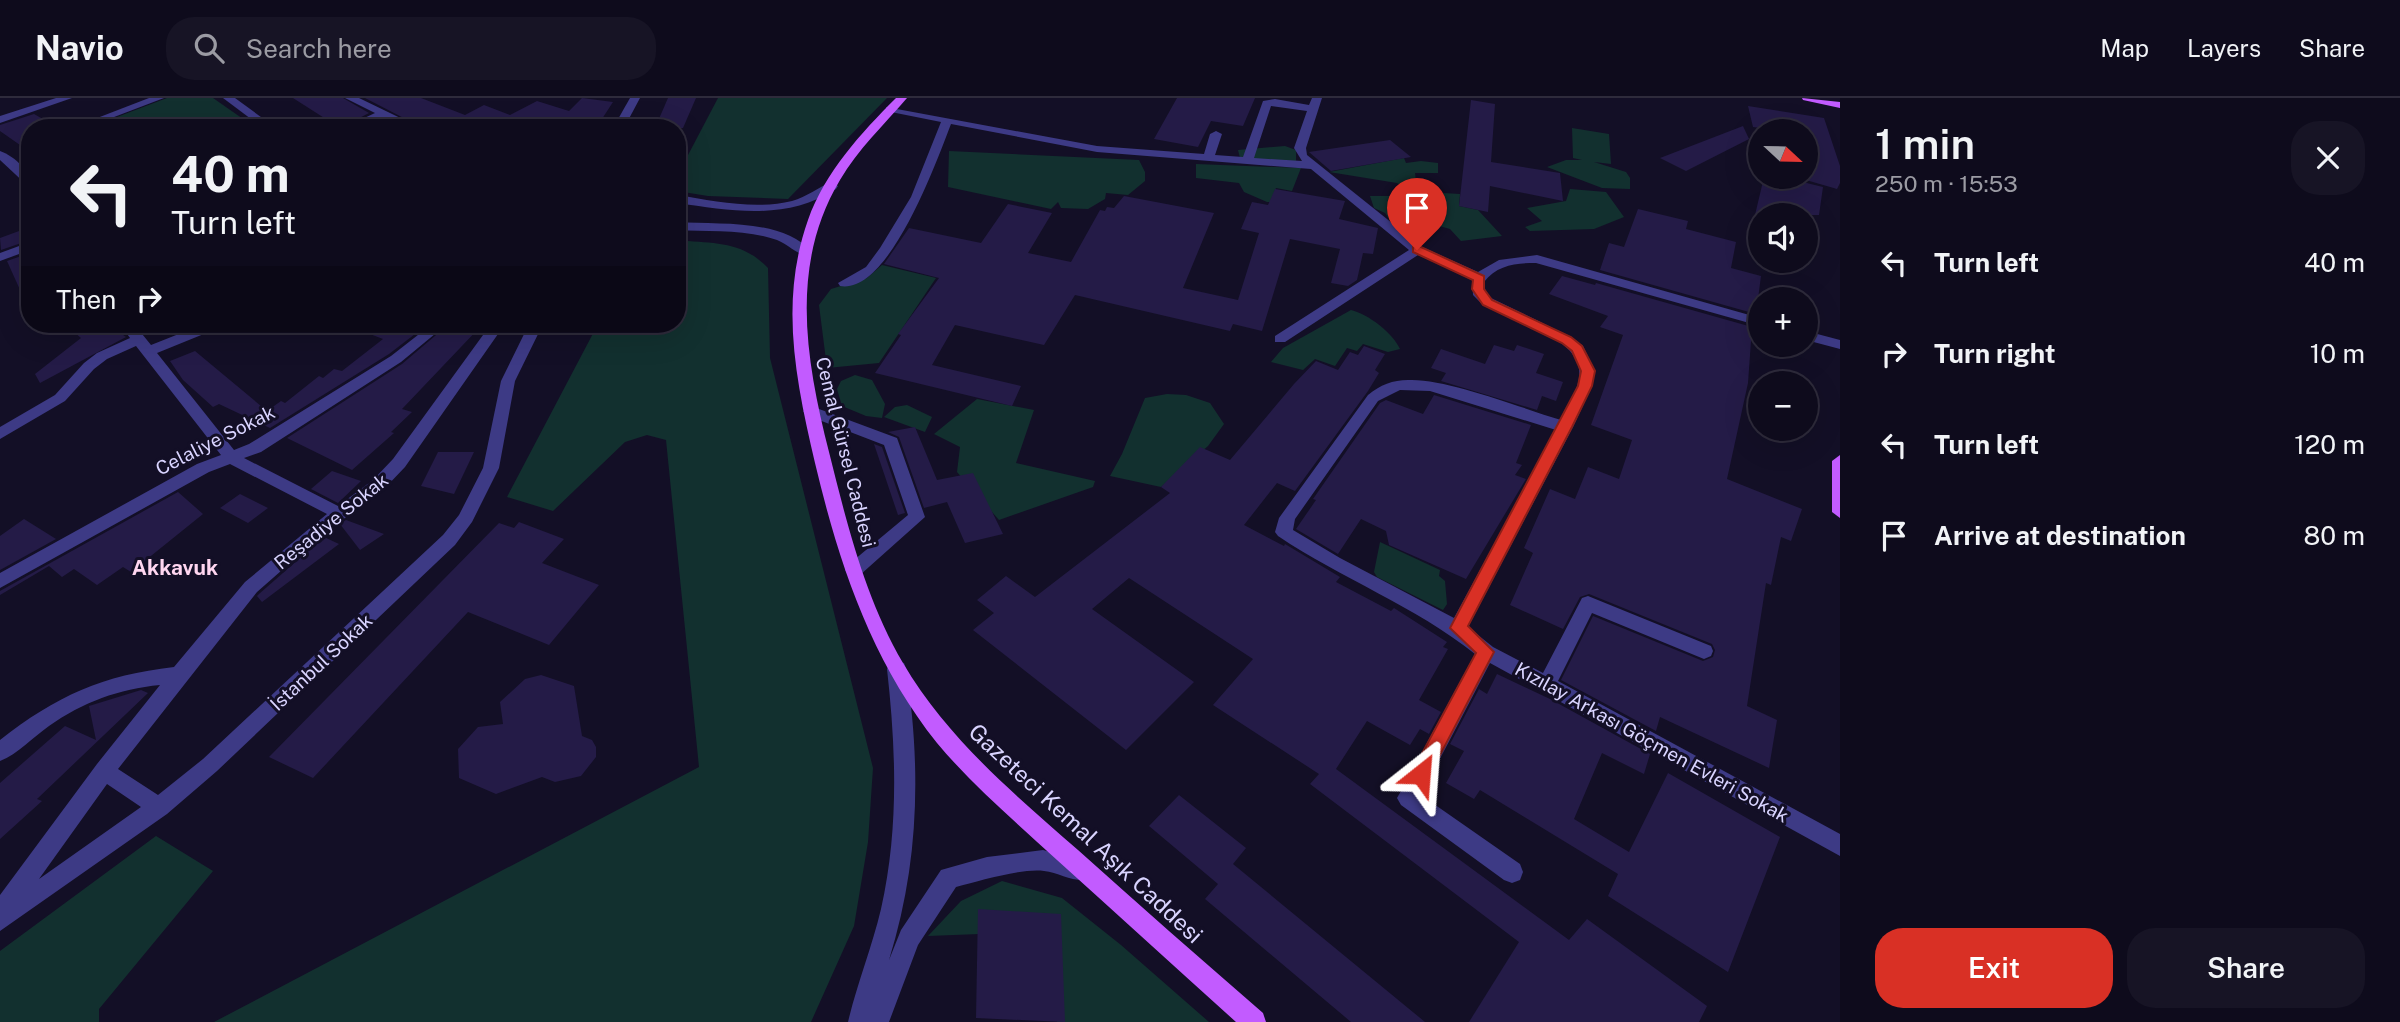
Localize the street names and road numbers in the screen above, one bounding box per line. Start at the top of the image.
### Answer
street label: Cemal Gürsel Caddesi [812,355,880,549]
street label: Celaliye Sokak [152,400,278,479]
street label: Reşadiye Sokak [270,468,393,574]
street label: İstanbul Sokak [265,609,377,715]
street label: Kızılay Arkası Göçmen Evleri Sokak [1511,657,1793,827]
street label: Gazeteci Kemal Aşık Caddesi [964,718,1208,948]

